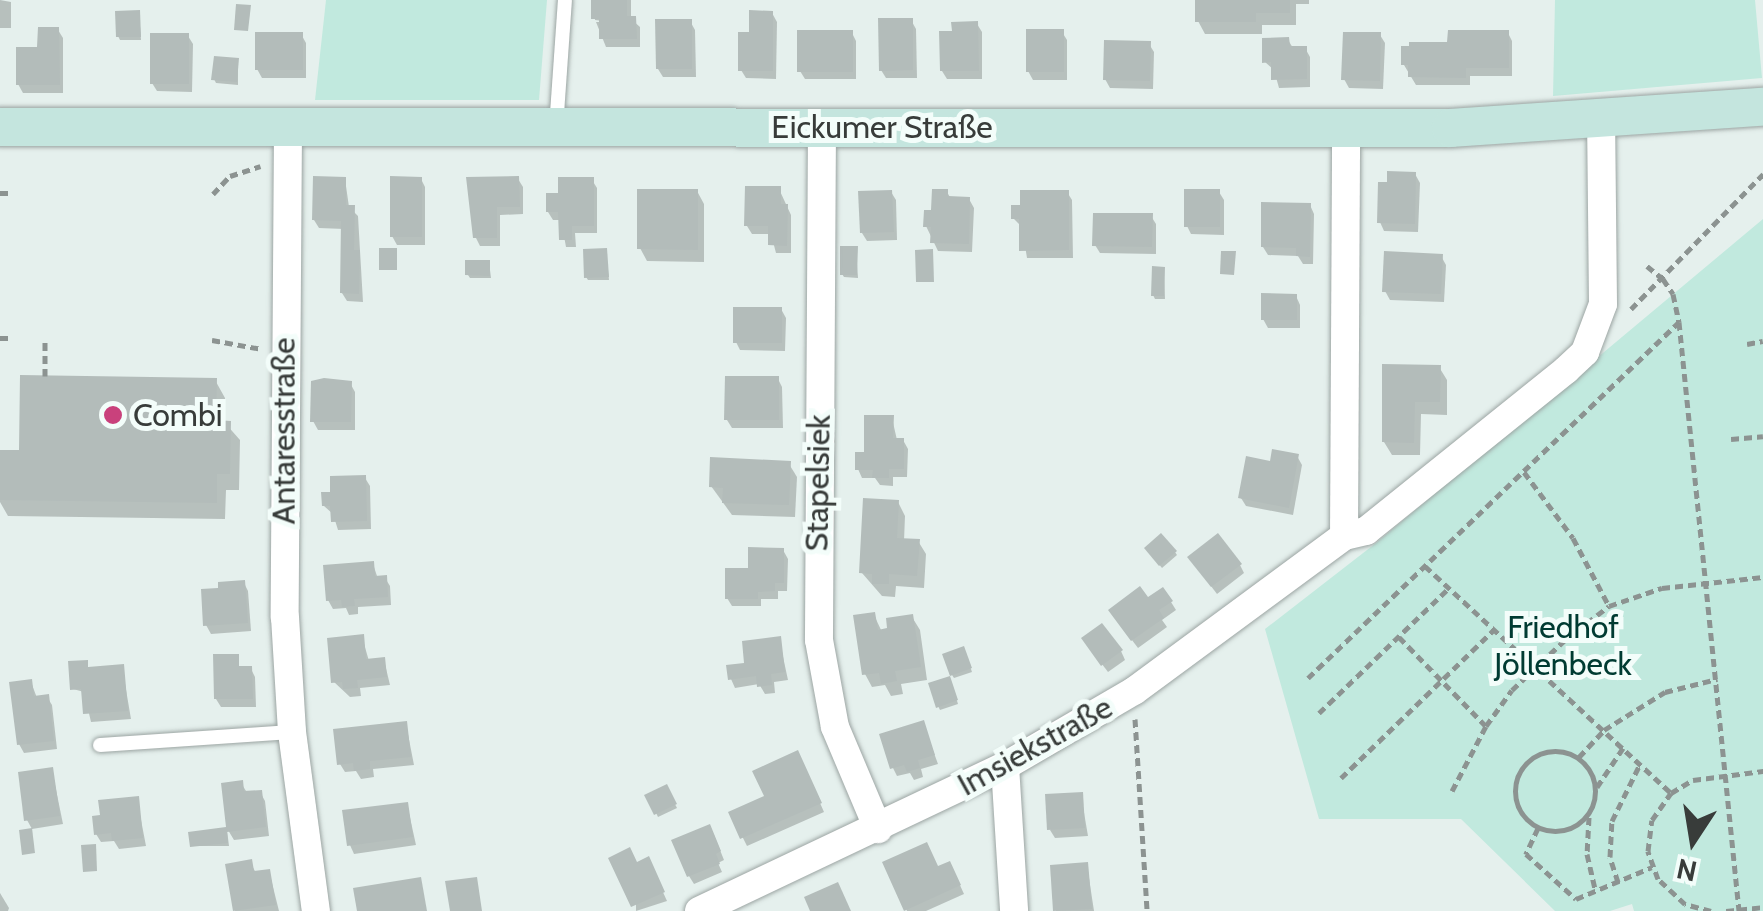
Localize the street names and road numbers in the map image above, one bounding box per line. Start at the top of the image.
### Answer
street label: Eickumer Straße [771,108,993,146]
street label: Antaresstraße [265,338,303,524]
street label: Stapelsiek [798,414,838,552]
street label: Imsiekstraße [951,688,1119,804]

